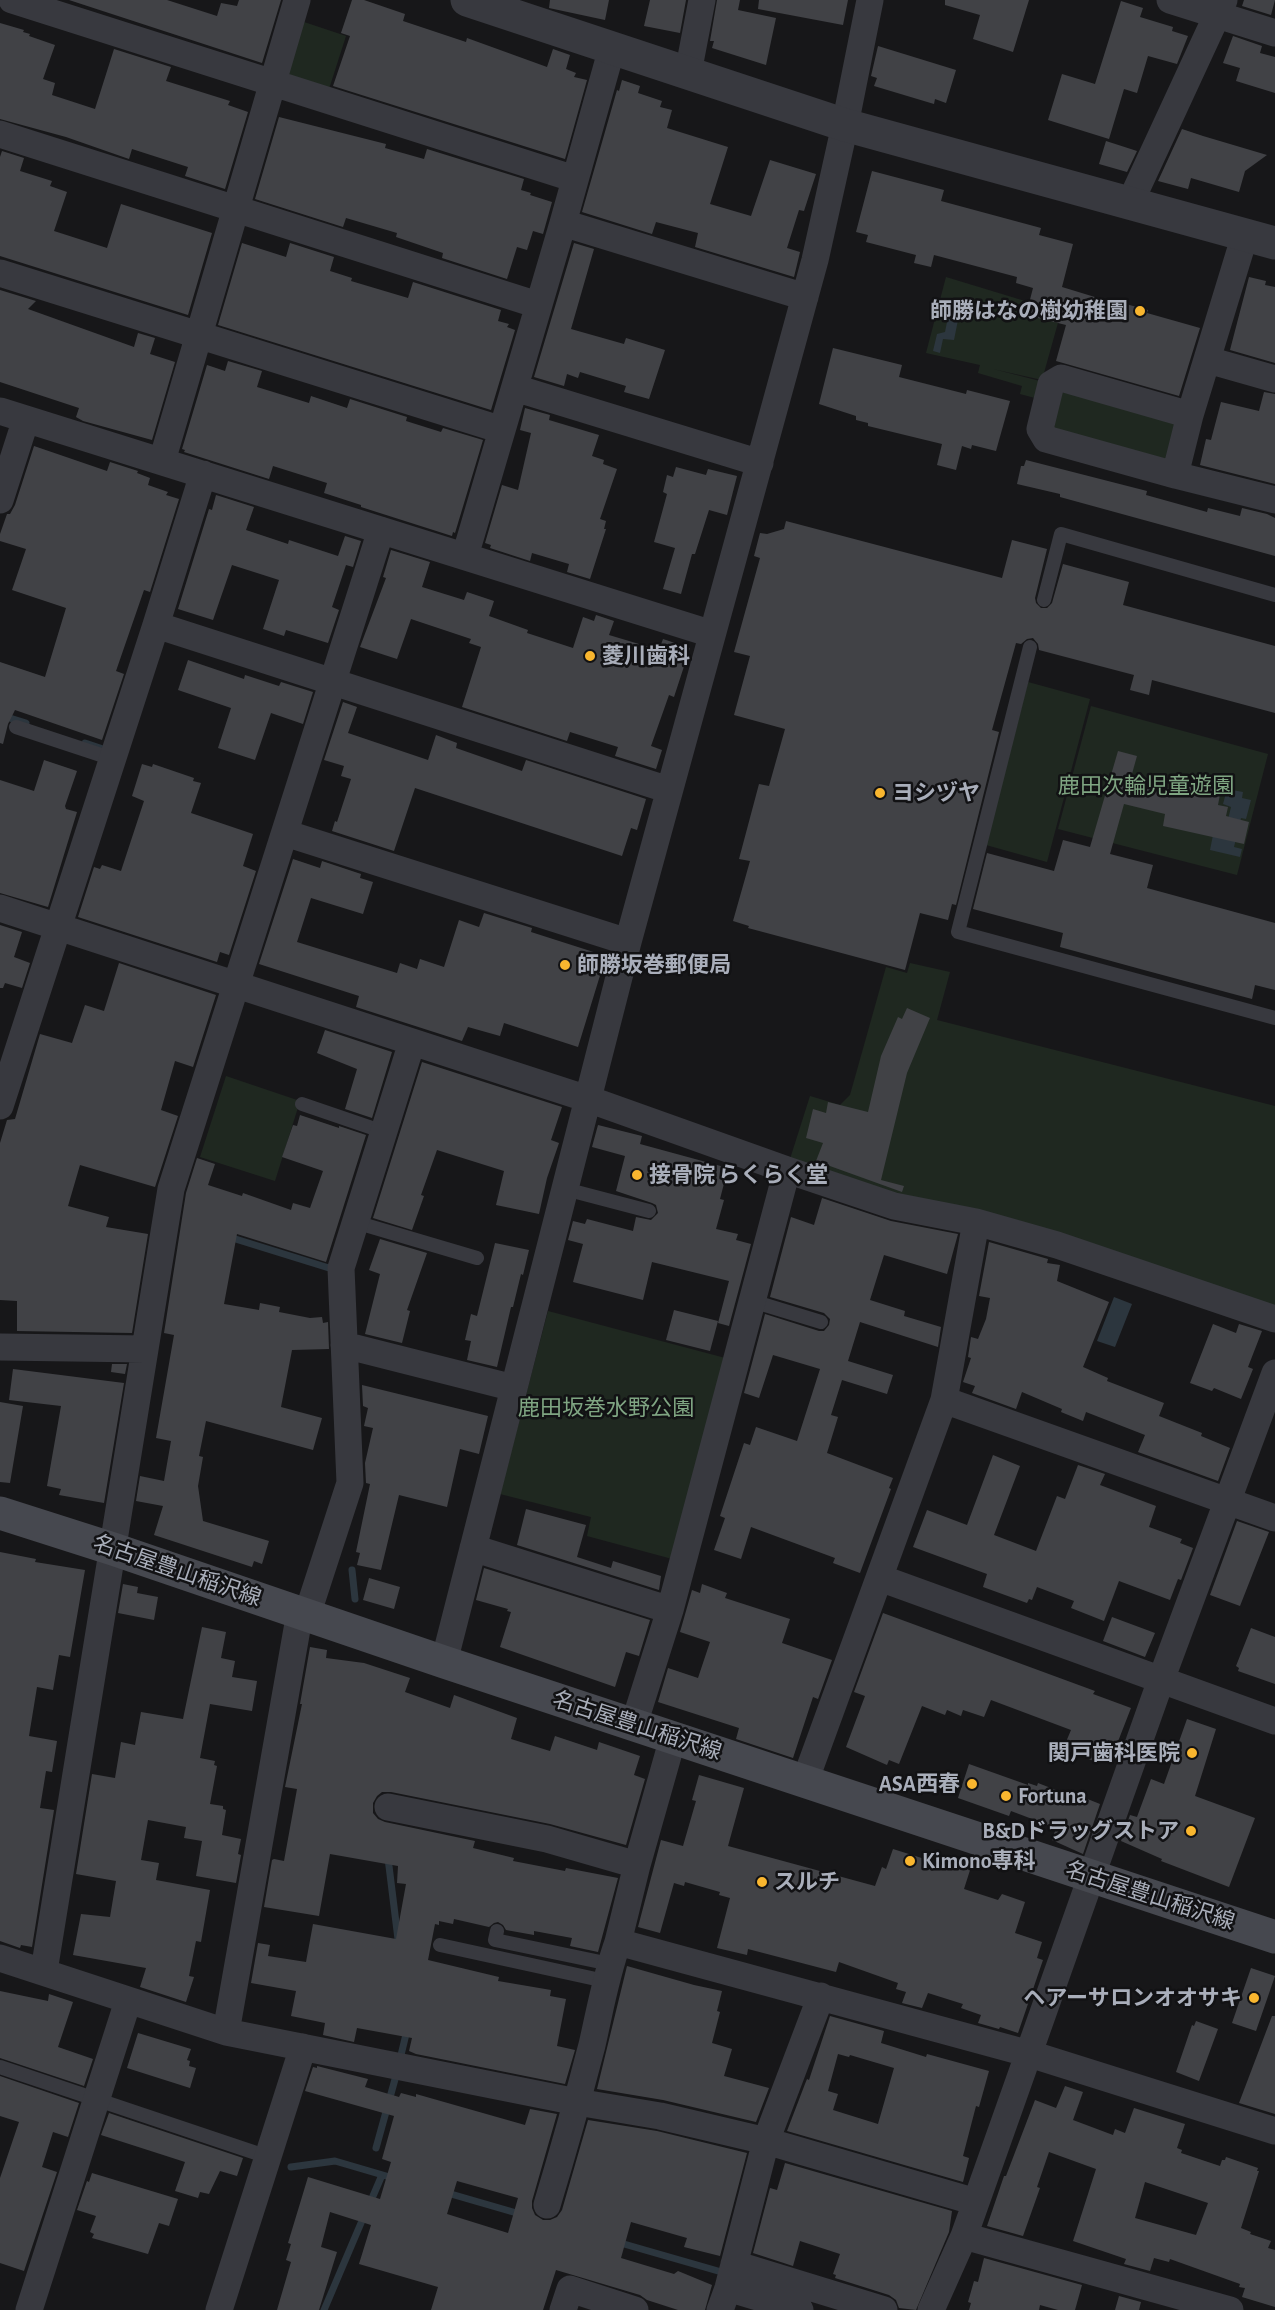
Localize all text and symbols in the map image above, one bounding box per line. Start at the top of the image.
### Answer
place label: 師勝はなの樹幼稚園 [930,298,1128,324]
marker: 師勝はなの樹幼稚園 [1133,304,1147,318]
place label: 菱川歯科 [602,643,690,669]
marker: 菱川歯科 [583,649,597,663]
park label: 鹿田次輪児童遊園 [1058,773,1234,799]
place label: ヨシヅヤ [892,780,980,806]
marker: ヨシヅヤ [873,786,887,800]
place label: 師勝坂巻郵便局 [577,952,731,978]
marker: 師勝坂巻郵便局 [558,958,572,972]
place label: 接骨院 らくらく堂 [649,1162,828,1188]
marker: 接骨院 らくらく堂 [630,1168,644,1182]
park label: 鹿田坂巻水野公園 [518,1395,694,1421]
street label: 名古屋豊山稲沢線 [89,1530,265,1612]
street label: 名古屋豊山稲沢線 [549,1686,725,1766]
place label: 関戸歯科医院 [1048,1740,1180,1766]
marker: 関戸歯科医院 [1185,1746,1199,1760]
place label: ASA西春 [879,1771,960,1797]
marker: ASA西春 [965,1777,979,1791]
place label: Fortuna [1018,1783,1087,1809]
marker: Fortuna [999,1789,1013,1803]
place label: B&Dドラッグストア [982,1818,1179,1844]
marker: B&Dドラッグストア [1184,1824,1198,1838]
place label: Kimono専科 [922,1848,1036,1874]
marker: Kimono専科 [903,1854,917,1868]
street label: 名古屋豊山稲沢線 [1062,1856,1238,1936]
place label: スルチ [774,1869,840,1895]
marker: スルチ [755,1875,769,1889]
place label: ヘアーサロンオオサキ [1023,1985,1242,2011]
marker: ヘアーサロンオオサキ [1247,1991,1261,2005]

